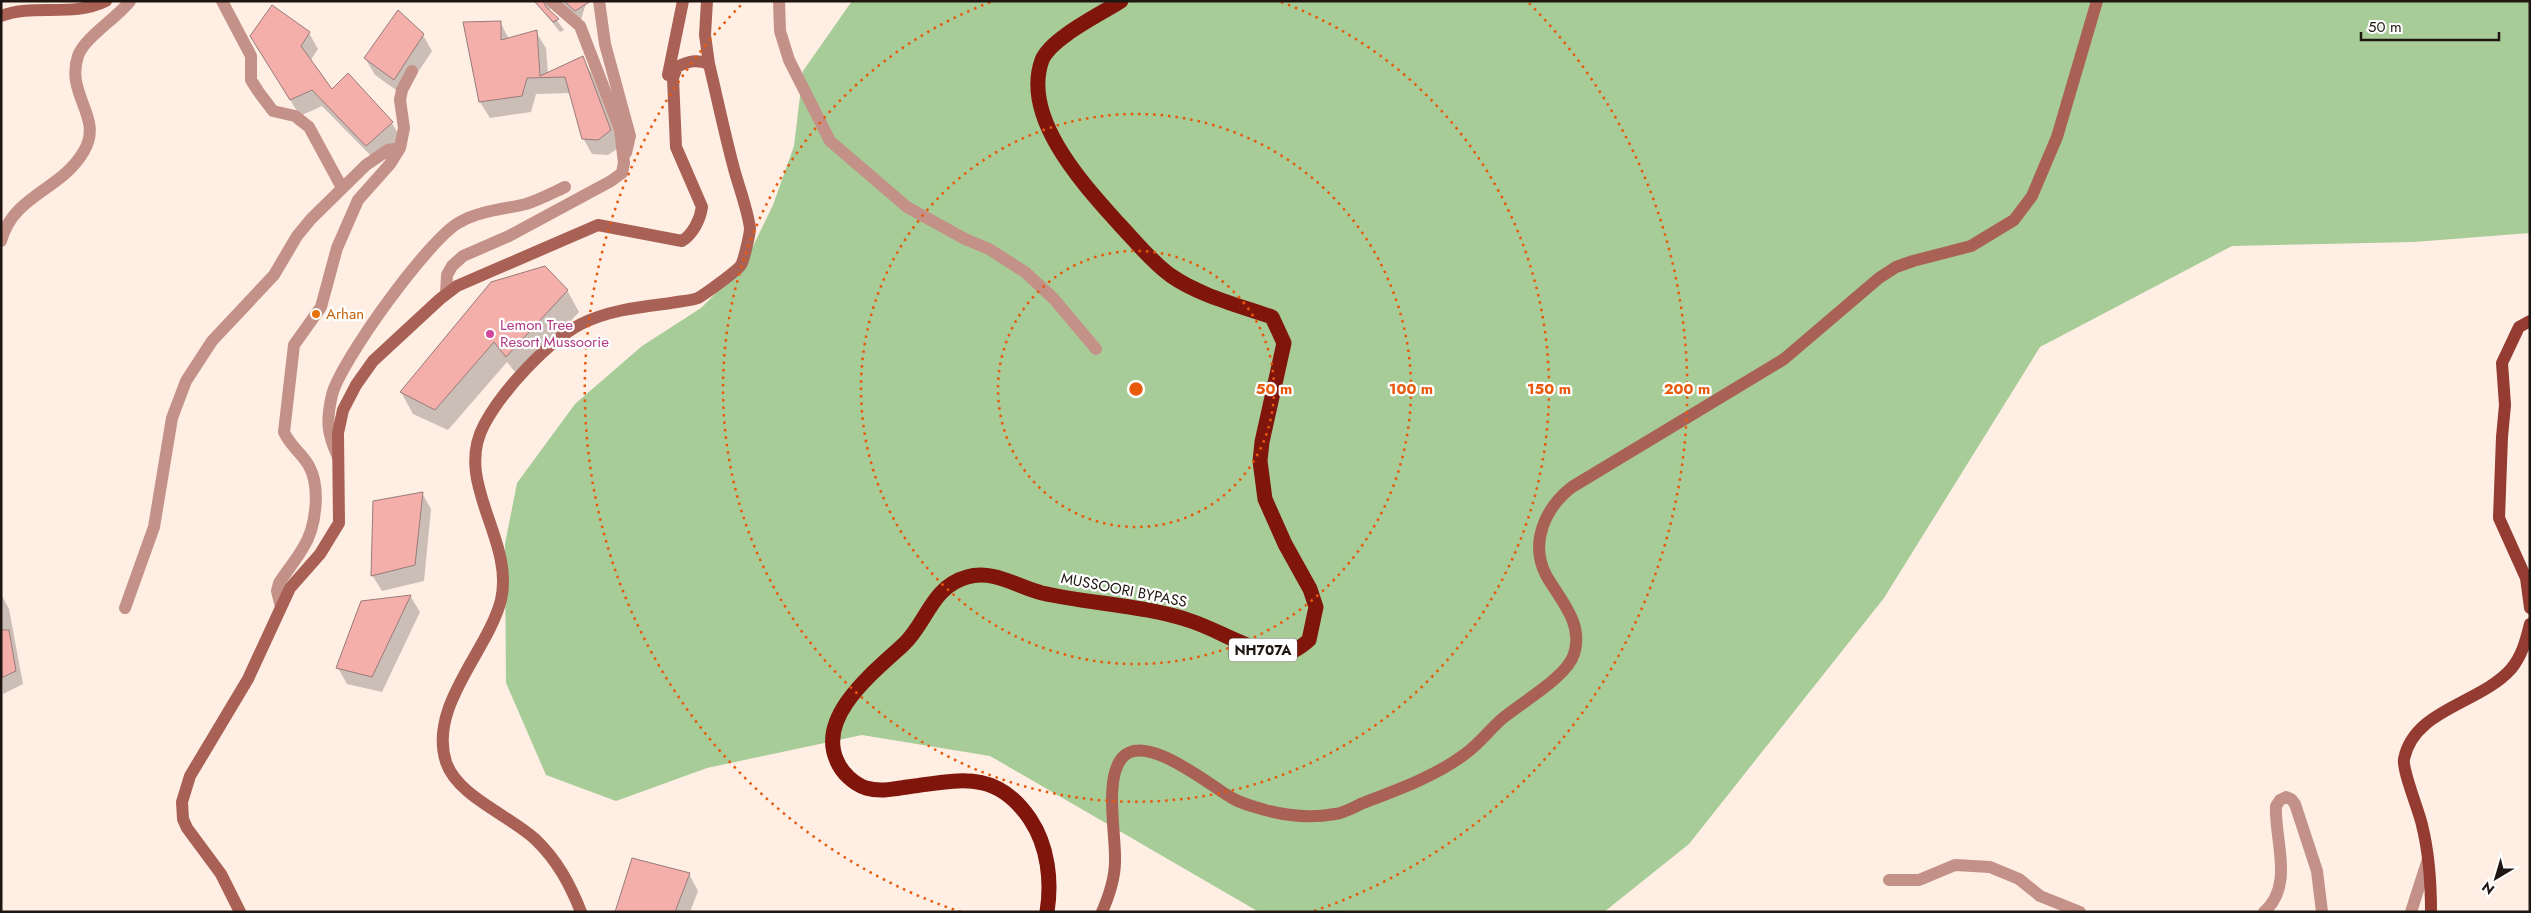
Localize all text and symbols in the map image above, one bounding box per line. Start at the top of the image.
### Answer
scale bar [2361,10,2498,42]
text: 50 m [2368,16,2402,38]
place label: Arhan [326,303,364,325]
marker: Arhan [310,308,322,320]
place label: Lemon Tree Resort Mussoorie [500,314,609,353]
marker: Lemon Tree Resort Mussoorie [484,328,496,340]
text: 50 m [1256,378,1292,400]
text: 100 m [1389,378,1433,400]
text: 150 m [1527,378,1571,400]
text: 200 m [1664,378,1710,400]
centre of rings [1127,380,1145,398]
street label: MUSSOORI BYPASS [1059,567,1189,613]
road number: NH707A [1229,638,1297,662]
north arrow [2471,853,2521,903]
text: N [2477,877,2499,900]

